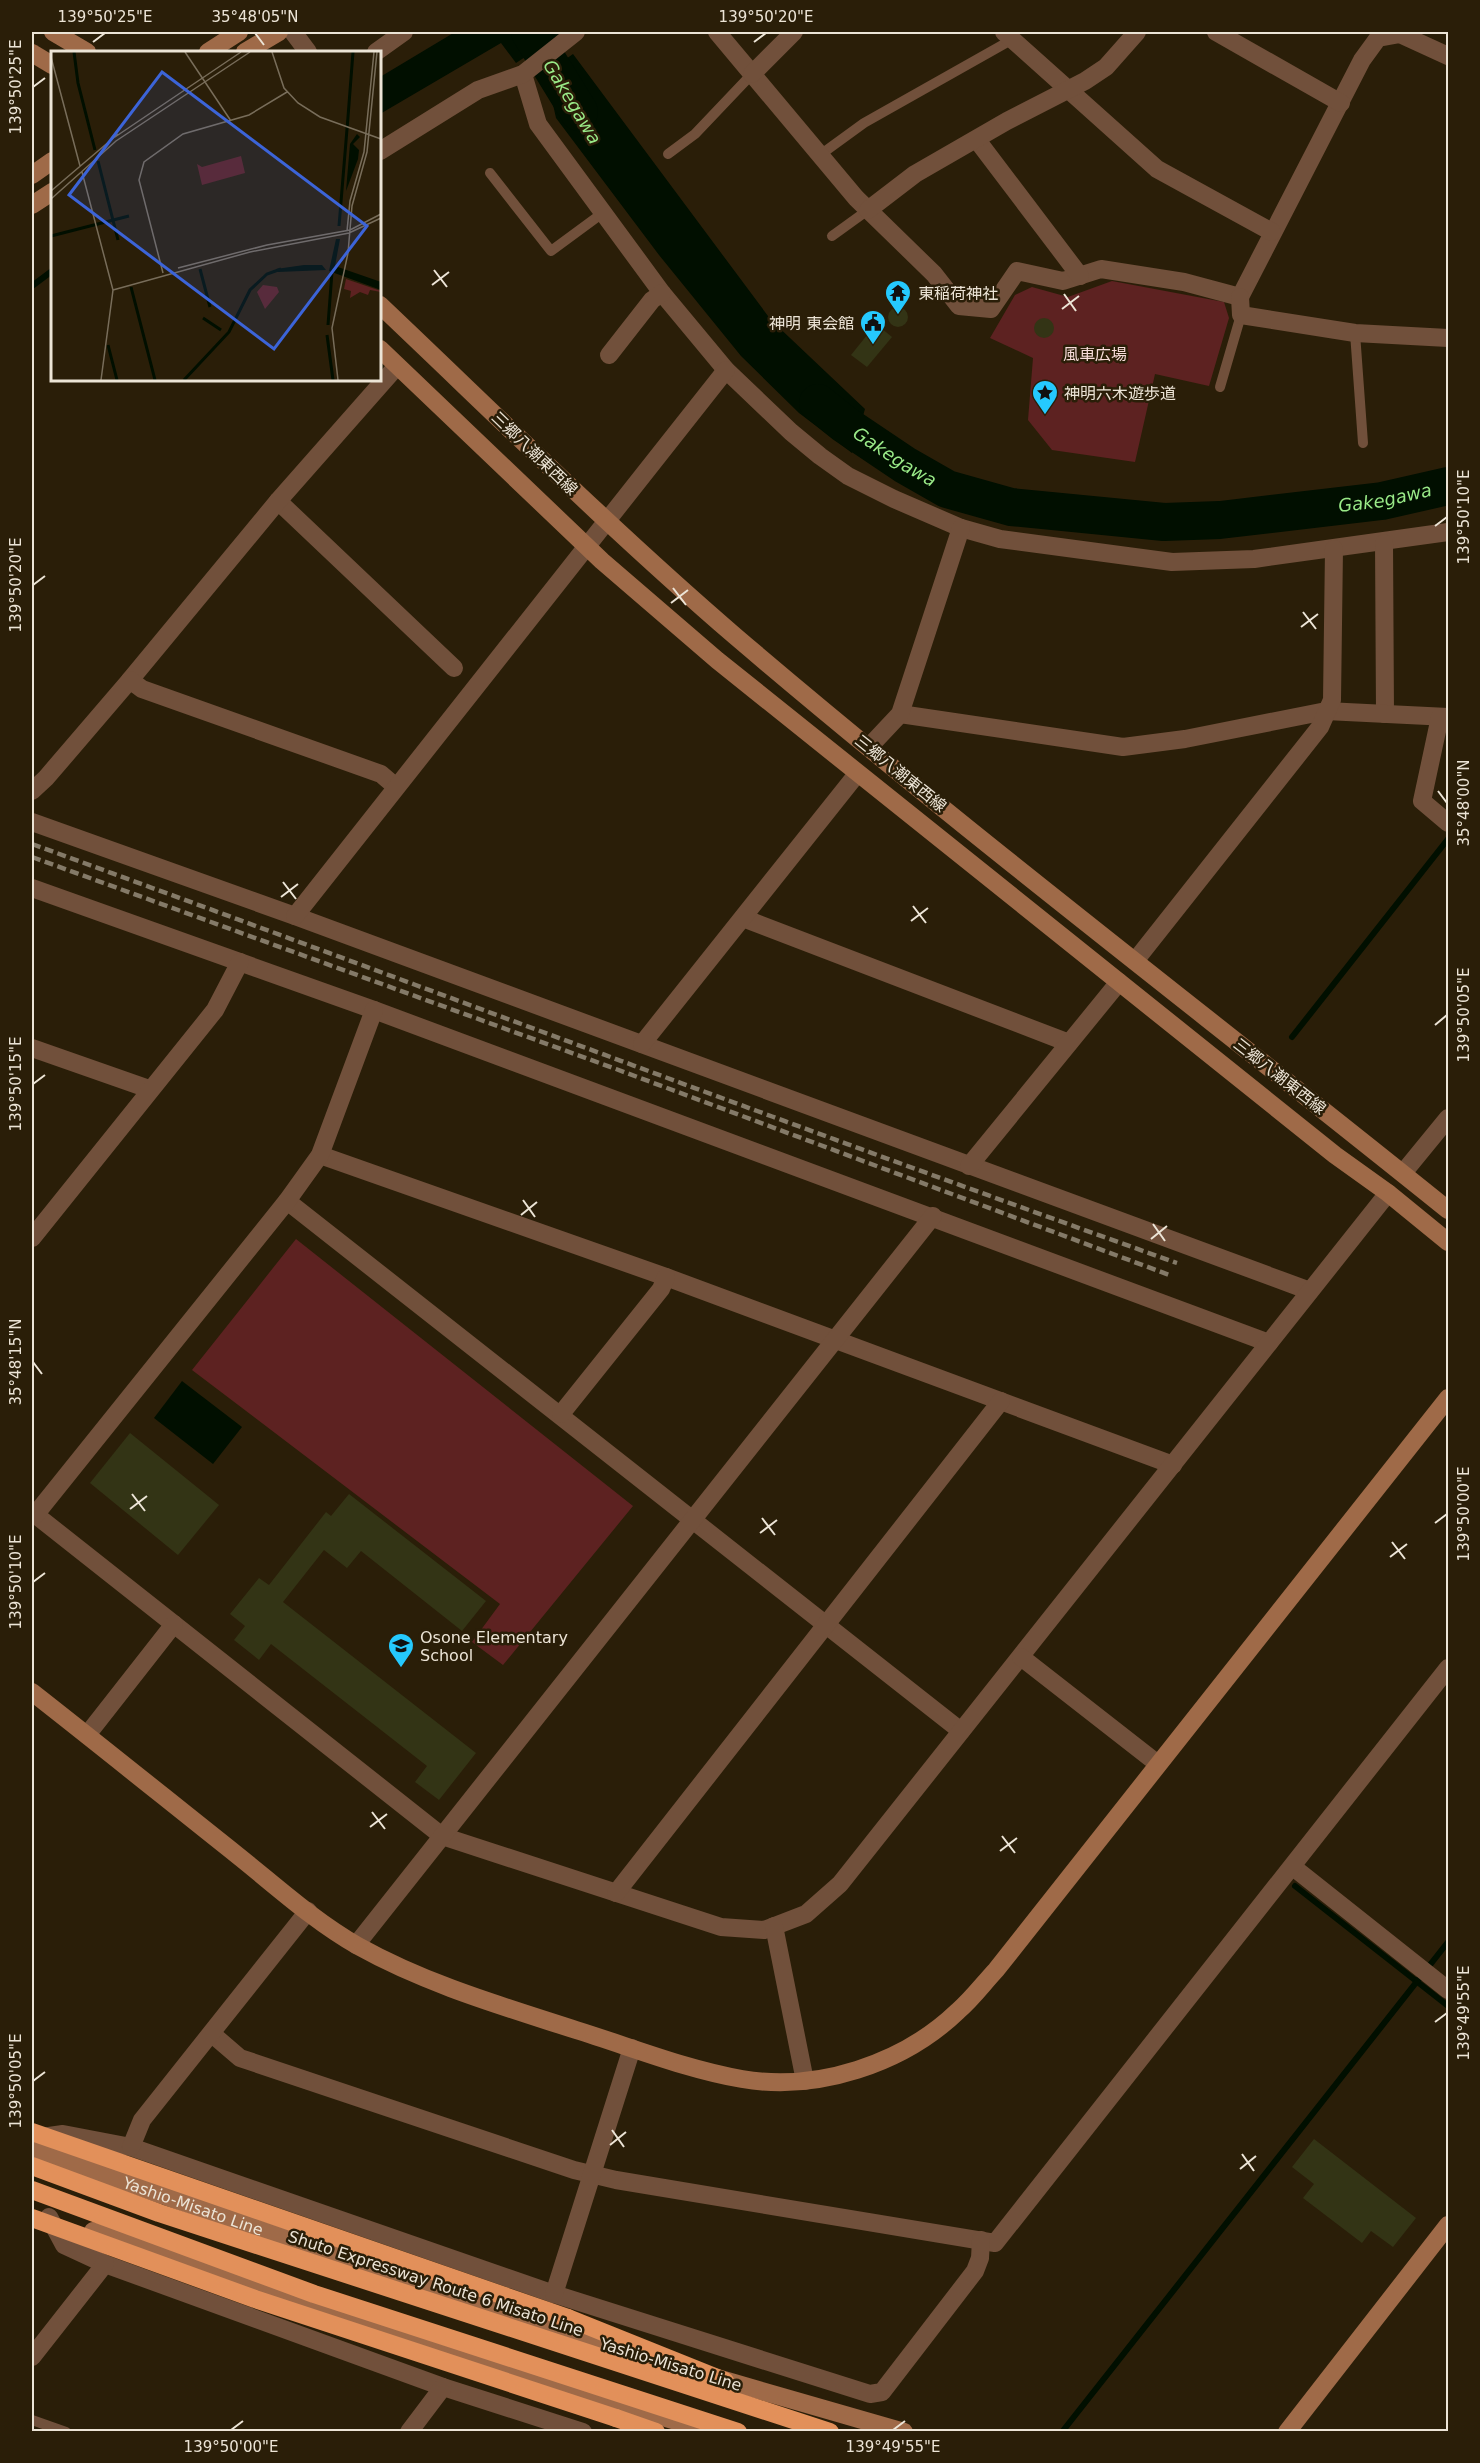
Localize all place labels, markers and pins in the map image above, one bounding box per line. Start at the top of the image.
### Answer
temple icon: 東稲荷神社 [883,278,913,316]
place label: 東稲荷神社 [918,284,998,303]
public building icon: 神明 東会館 [858,308,888,346]
place label: 神明 東会館 [769,314,854,333]
place icon: 神明六木遊歩道 [1030,378,1060,416]
place label: 神明六木遊歩道 [1064,384,1176,403]
place label: Osone Elementary School [420,1628,568,1665]
school or university icon: Osone Elementary School [386,1631,416,1669]

